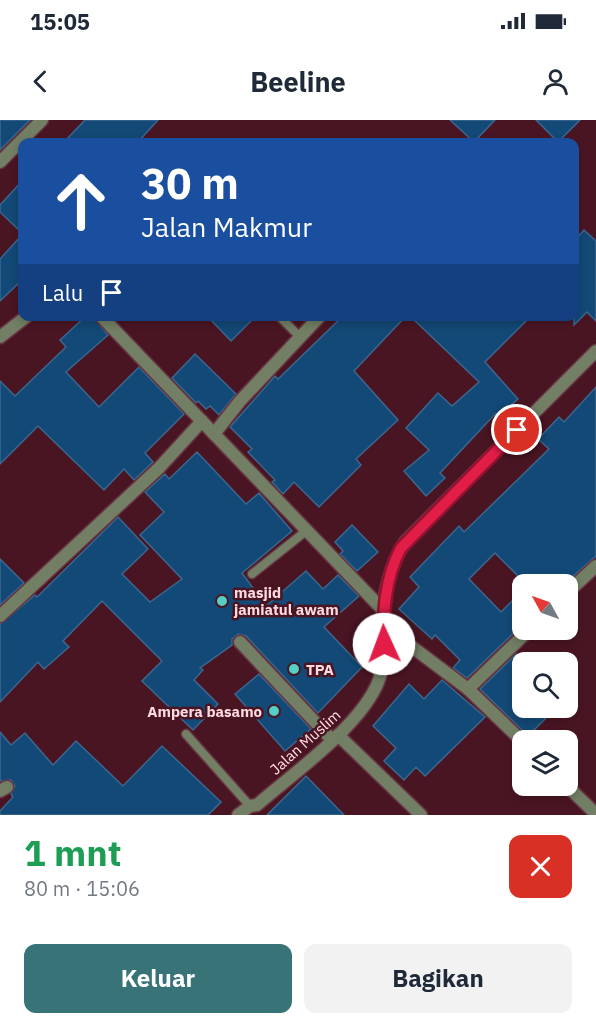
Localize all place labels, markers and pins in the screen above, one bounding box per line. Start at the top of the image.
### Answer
pin [491,404,542,455]
place label: masjid jamiatul awam [233,583,339,619]
marker: masjid jamiatul awam [215,594,229,608]
place label: TPA [306,660,334,679]
marker: TPA [287,662,301,676]
place label: Ampera basamo [147,702,262,721]
marker: Ampera basamo [267,704,281,718]

